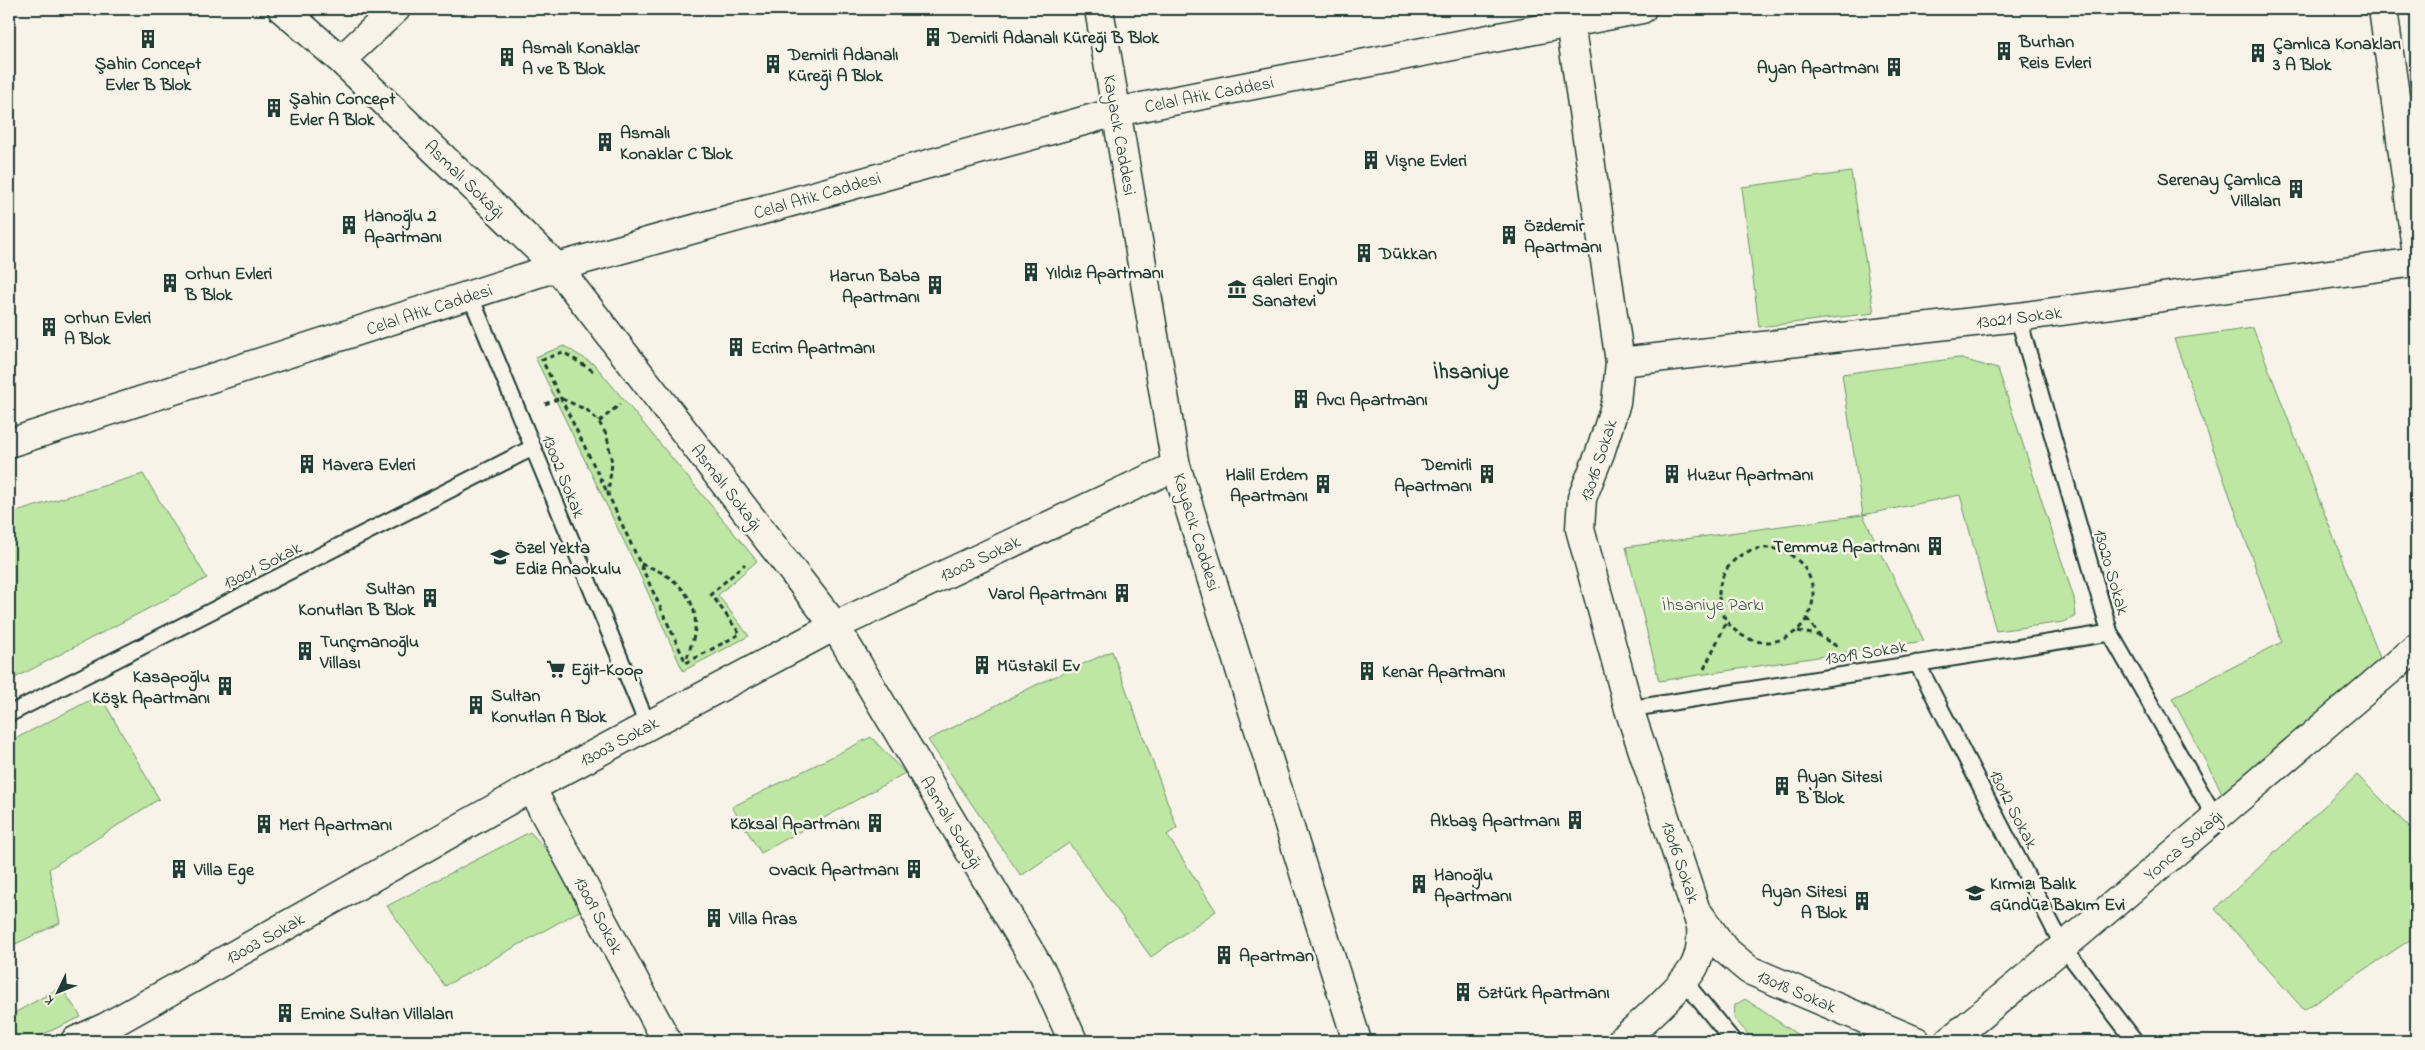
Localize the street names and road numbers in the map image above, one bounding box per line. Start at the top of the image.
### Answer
street label: Celal Atik Caddesi [1142,71,1276,121]
street label: Kayacık Caddesi [1095,73,1141,198]
street label: Asmalı Sokağı [416,135,510,227]
street label: Celal Atik Caddesi [751,166,884,228]
street label: Celal Atik Caddesi [363,278,496,344]
street label: 13021 Sokak [1975,301,2064,337]
street label: 13016 Sokak [1574,416,1625,505]
street label: 13002 Sokak [534,431,591,523]
street label: Asmalı Sokağı [682,439,768,538]
street label: Kayacık Caddesi [1165,470,1225,595]
street label: 13020 Sokak [2085,527,2135,619]
street label: 13003 Sokak [936,530,1026,590]
street label: 13001 Sokak [219,536,307,598]
street label: 13019 Sokak [1824,635,1909,673]
street label: 13003 Sokak [576,711,664,775]
street label: 13012 Sokak [1981,766,2043,854]
street label: Asmalı Sokağı [911,772,988,875]
street label: Yonca Sokağı [2139,805,2230,889]
street label: 13016 Sokak [1653,818,1705,907]
street label: 13009 Sokak [566,873,629,959]
street label: 13003 Sokak [222,907,310,972]
street label: 13018 Sokak [1753,965,1840,1021]

